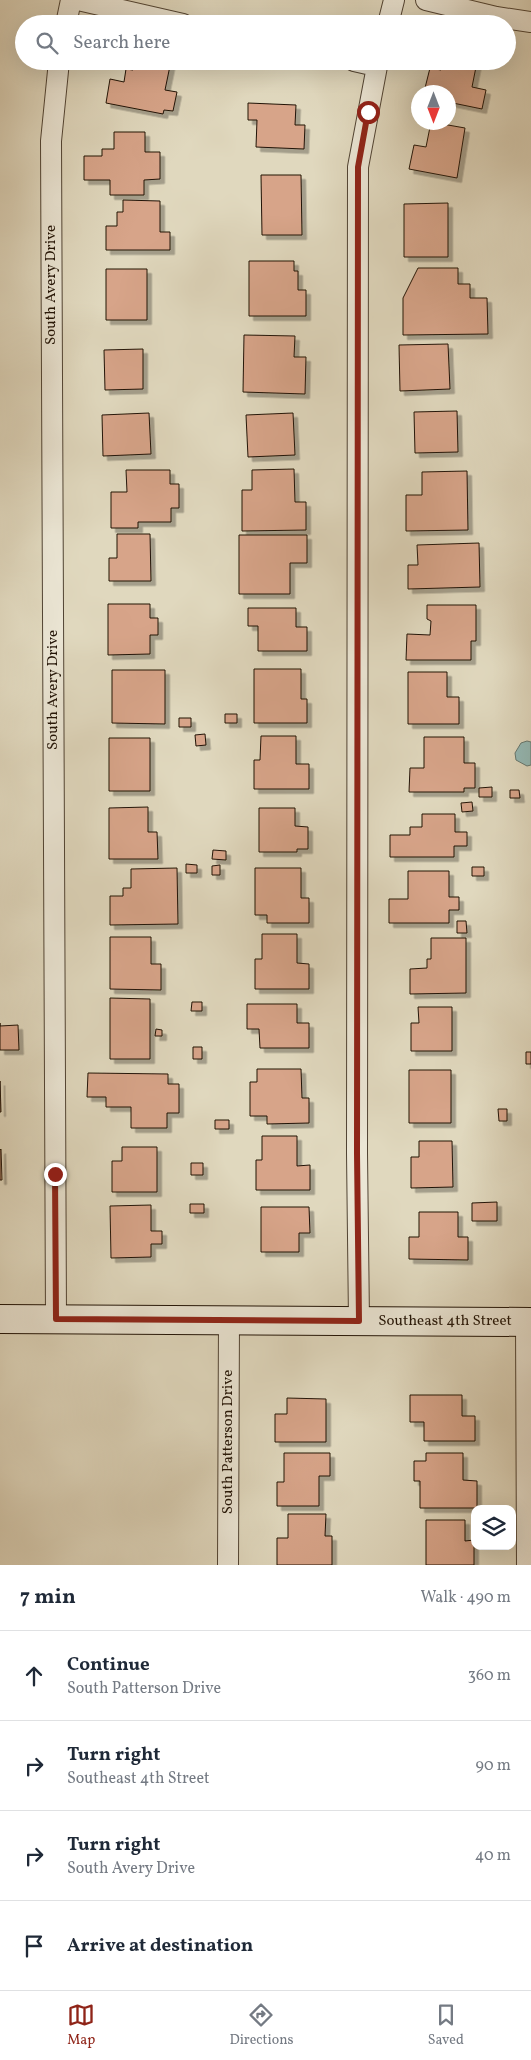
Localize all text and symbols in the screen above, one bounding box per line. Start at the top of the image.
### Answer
search box [15,15,516,70]
icon: search [33,29,61,57]
text: Search here [73,30,170,56]
north arrow [411,85,456,130]
route start [357,101,380,124]
street label: South Avery Drive [41,225,62,345]
street label: South Avery Drive [43,630,64,750]
route end [44,1163,67,1186]
street label: Southeast 4th Street [378,1311,512,1332]
street label: South Patterson Drive [218,1370,239,1514]
map controls [471,1505,516,1550]
button: layers [471,1505,516,1550]
text: 7 min [20,1583,76,1612]
text: Walk · 490 m [420,1587,511,1609]
text: Continue [67,1652,150,1678]
icon: ahead [20,1662,48,1690]
text: 360 m [468,1665,511,1687]
text: South Patterson Drive [67,1678,221,1700]
text: Turn right [67,1742,160,1768]
icon: right [20,1752,48,1780]
text: 90 m [475,1755,511,1777]
text: Southeast 4th Street [67,1768,210,1790]
text: Turn right [67,1832,160,1858]
icon: right [20,1842,48,1870]
text: 40 m [475,1845,511,1867]
text: South Avery Drive [67,1858,195,1880]
icon: arrive [20,1932,48,1960]
text: Arrive at destination [67,1933,253,1959]
tab: Map [67,2001,95,2050]
tab: Directions [229,2001,294,2050]
tab: Saved [428,2001,464,2050]

